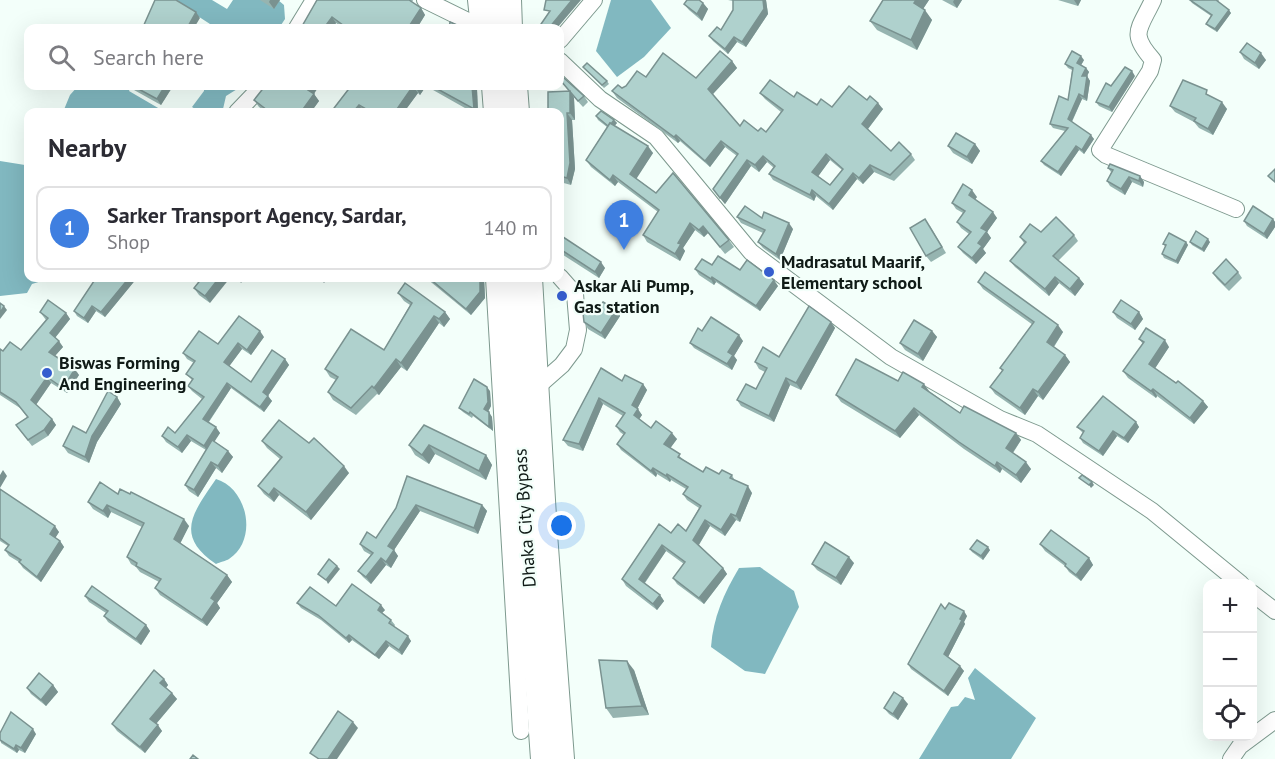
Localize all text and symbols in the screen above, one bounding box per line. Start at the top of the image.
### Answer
search box [24,24,564,90]
icon: search [45,41,78,74]
text: Search here [93,43,204,71]
text: Nearby [48,131,126,164]
pin: 1 [604,200,644,250]
text: Sarker Transport Agency, Sardar, [107,201,407,229]
text: 1 [64,215,75,241]
text: 140 m [484,215,538,241]
text: Shop [107,229,150,255]
place label: Madrasatul Maarif, Elementary school [781,250,925,294]
marker: Madrasatul Maarif, Elementary school [762,265,776,279]
place label: Askar Ali Pump, Gas station [574,274,694,318]
marker: Askar Ali Pump, Gas station [555,289,569,303]
place label: Biswas Forming And Engineering [59,351,186,395]
marker: Biswas Forming And Engineering [40,366,54,380]
street label: Dhaka City Bypass [508,448,541,588]
your location [547,511,576,540]
map controls [1203,579,1257,741]
button: + [1203,579,1257,633]
button: − [1203,633,1257,687]
button: locate [1203,687,1257,741]

